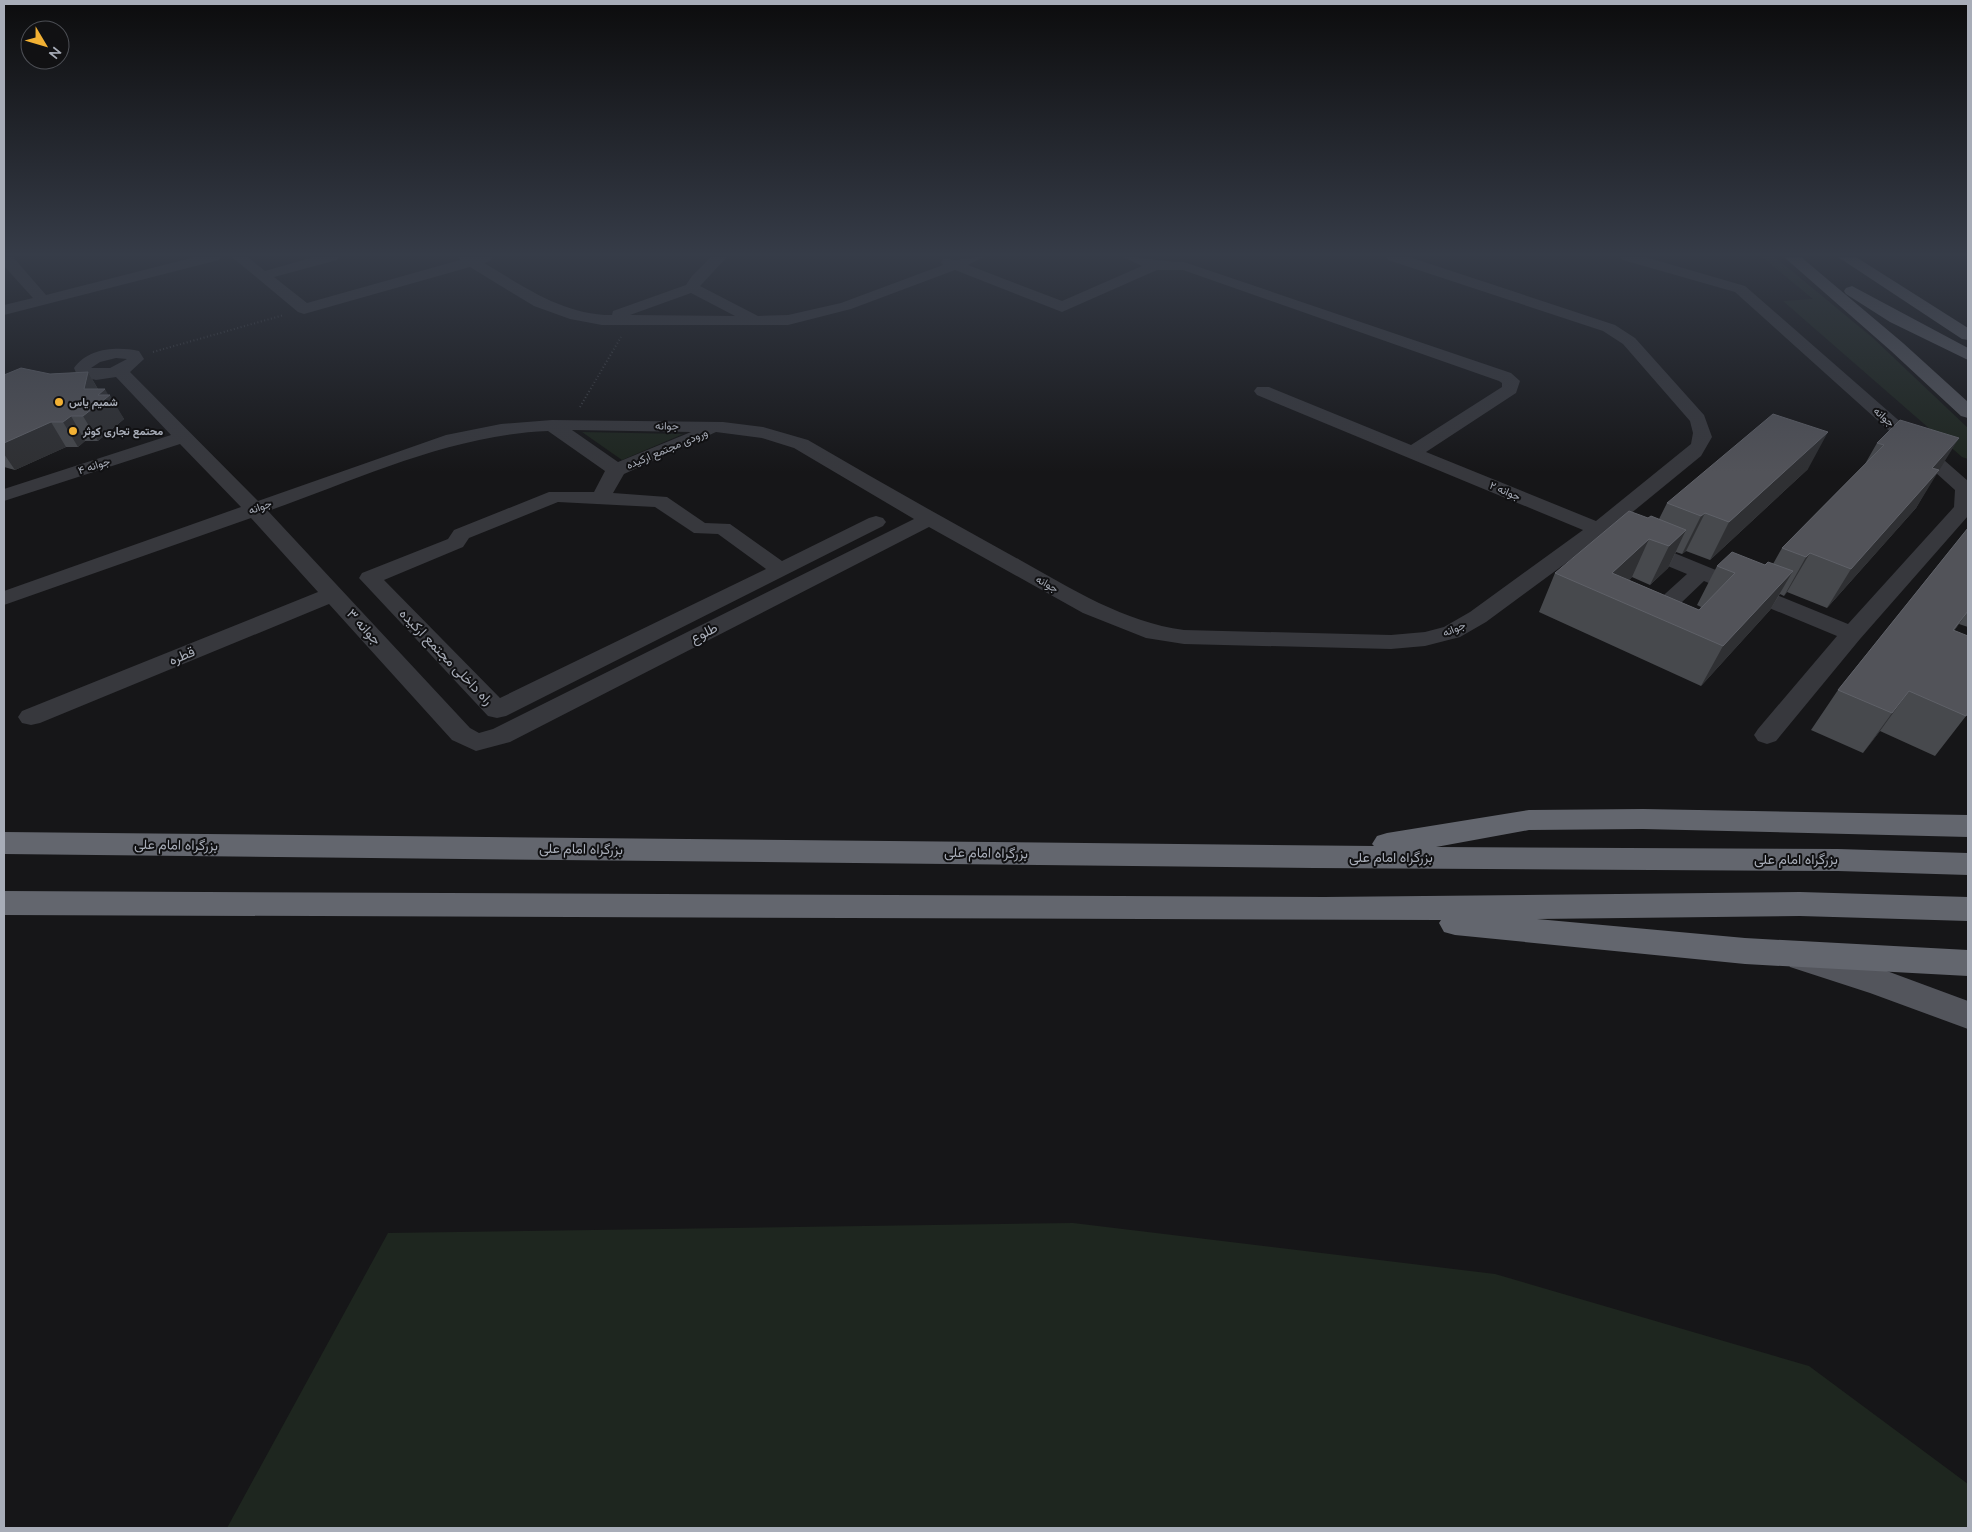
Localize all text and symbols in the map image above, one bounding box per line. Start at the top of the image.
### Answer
north arrow [20,20,70,70]
text: N [44,43,66,63]
place label: شمیم یاس [69,395,118,410]
marker: شمیم یاس [53,396,65,408]
street label: جوانه [1870,404,1898,430]
street label: جوانه [655,418,679,434]
place label: محتمع تجاری کوثر [82,424,163,439]
marker: محتمع تجاری کوثر [67,425,79,437]
street label: ورودی مجتمع ارکیده [624,425,710,473]
street label: جوانه ۴ [76,454,112,478]
street label: جوانه ۲ [1487,478,1523,504]
street label: جوانه [246,496,274,518]
street label: جوانه [1033,572,1061,596]
street label: راه داخلی مجتمع ارکیده [394,604,497,710]
street label: جوانه ۳ [342,605,386,649]
street label: جوانه [1440,617,1468,641]
street label: طلوع [687,618,721,649]
street label: قطره [166,642,198,670]
street label: بزرگراه امام علی [134,835,218,855]
street label: بزرگراه امام علی [539,839,623,859]
street label: بزرگراه امام علی [944,843,1028,863]
street label: بزرگراه امام علی [1349,848,1433,867]
street label: بزرگراه امام علی [1754,850,1838,869]

